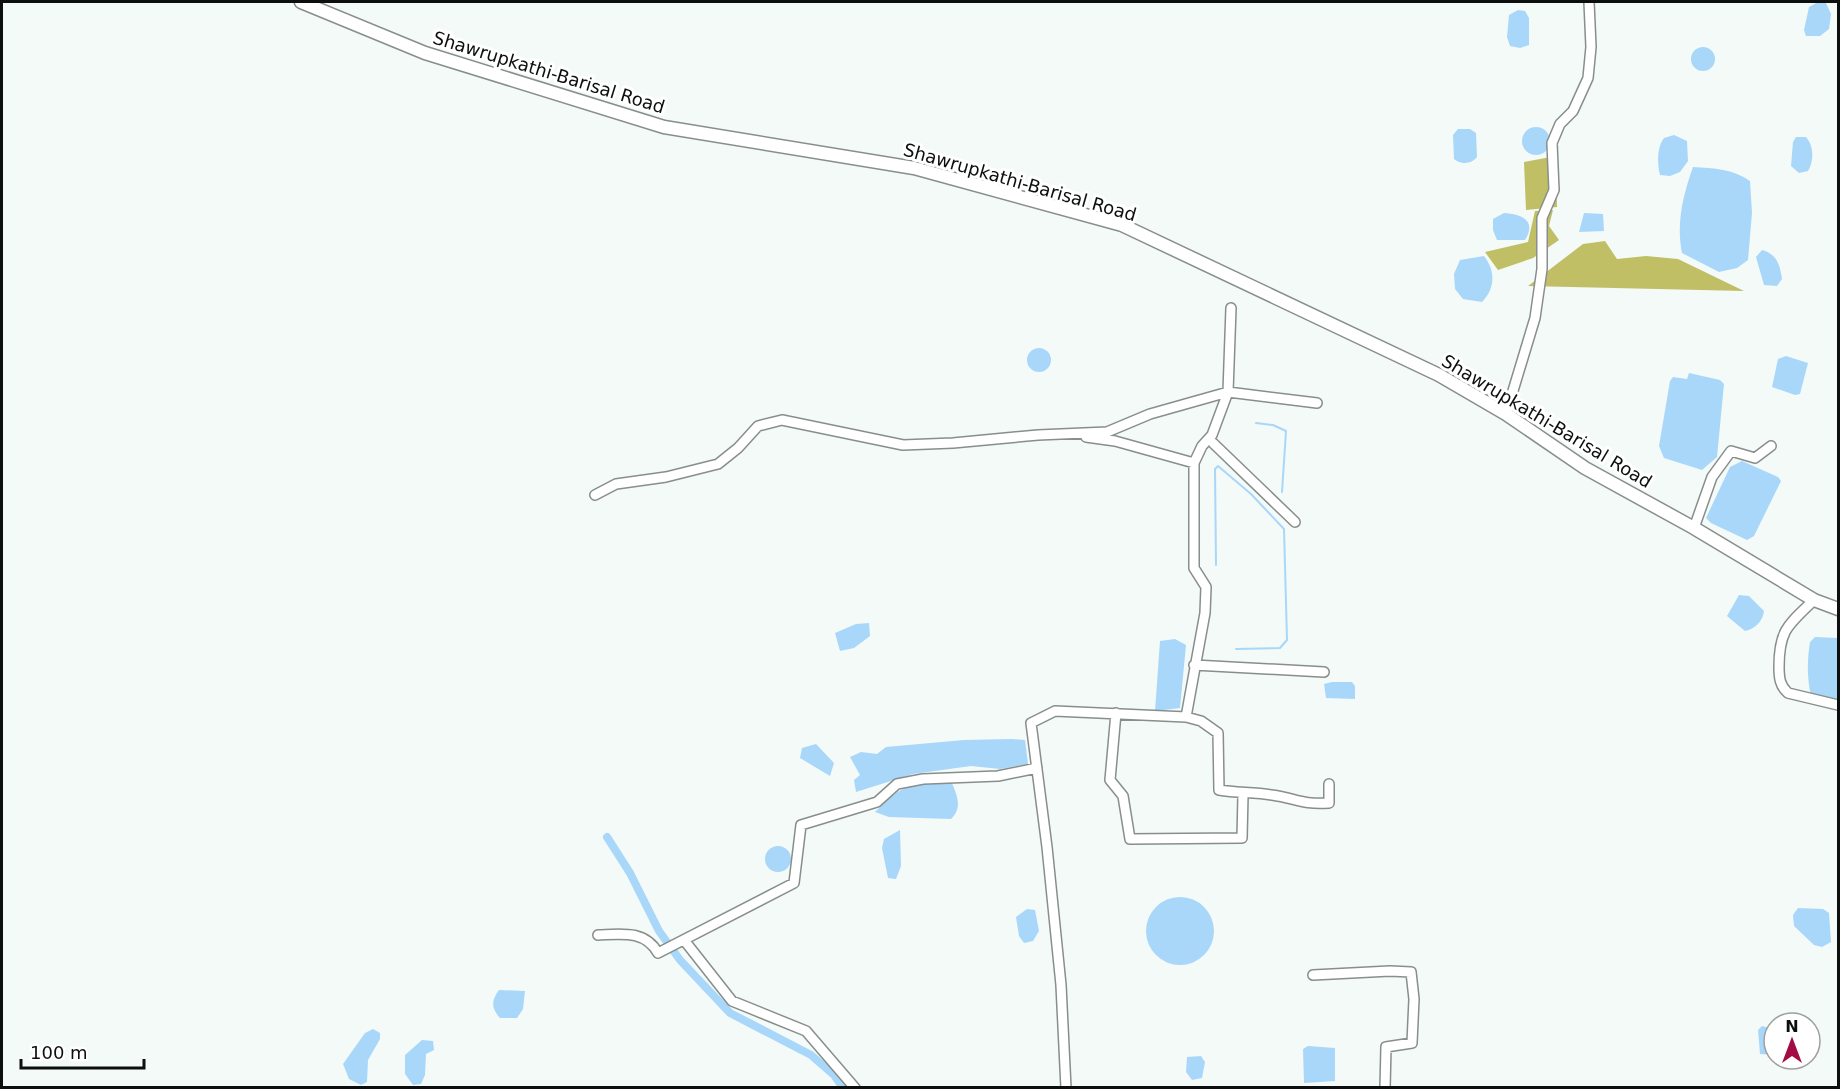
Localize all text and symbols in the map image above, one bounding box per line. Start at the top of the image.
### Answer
street label: Shawrupkathi-Barisal Road [431,27,667,117]
street label: Shawrupkathi-Barisal Road [901,139,1139,225]
street label: Shawrupkathi-Barisal Road [1438,350,1656,492]
north arrow [1762,1011,1822,1071]
text: N [1785,1017,1799,1036]
scale bar [21,1032,144,1070]
text: 100 m [30,1042,88,1063]

